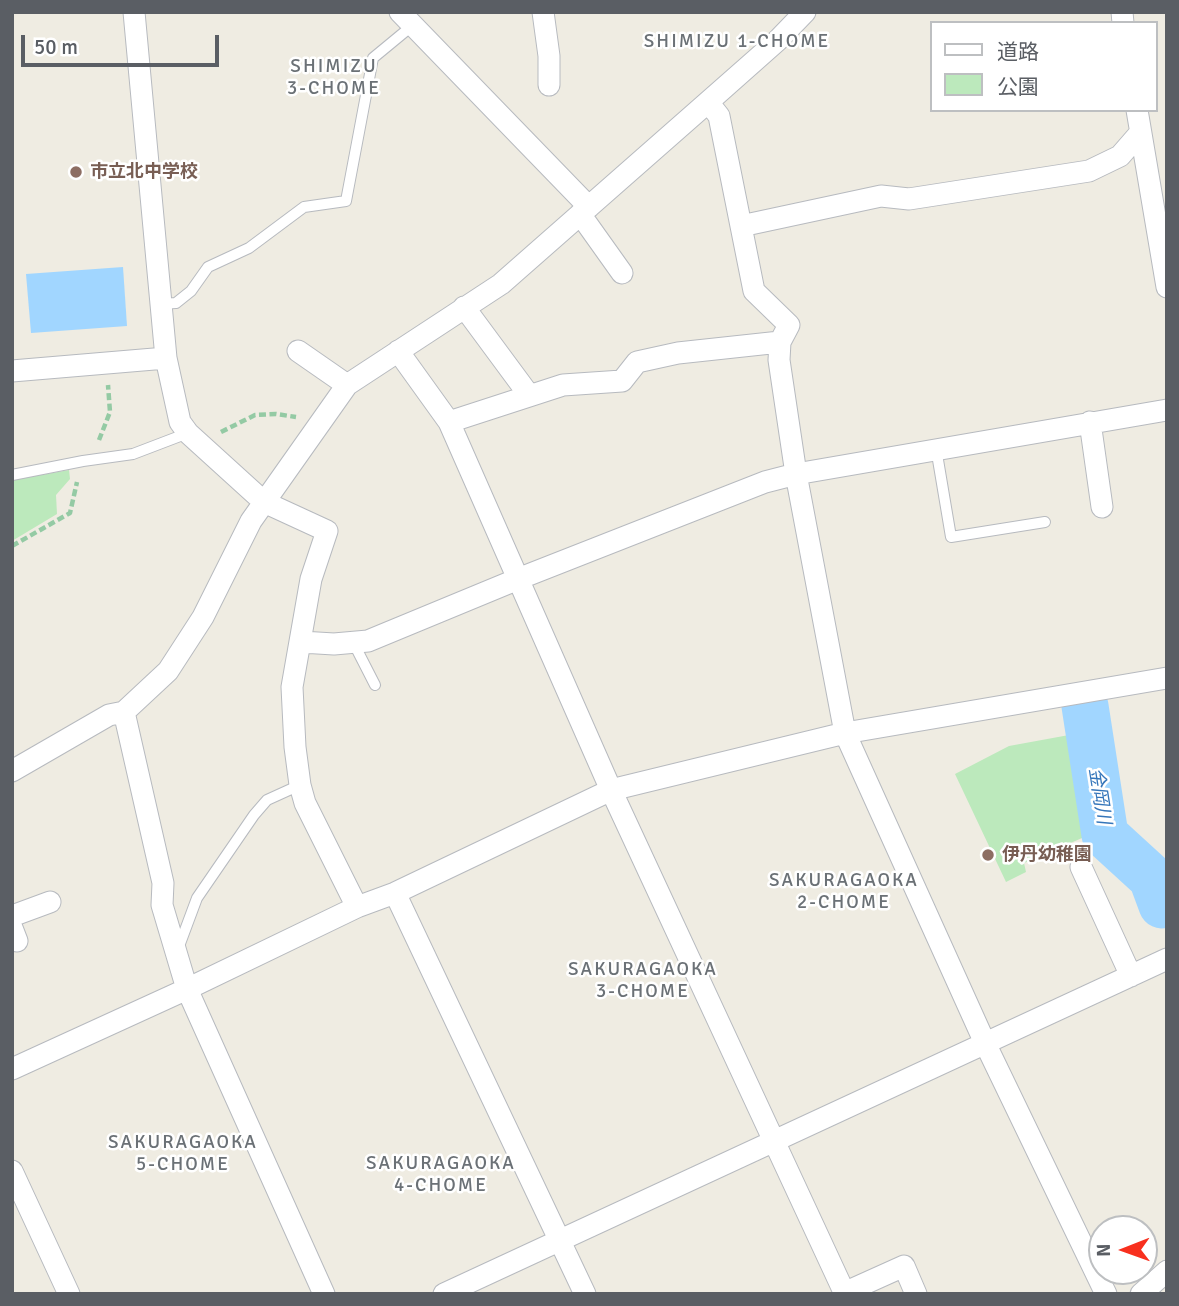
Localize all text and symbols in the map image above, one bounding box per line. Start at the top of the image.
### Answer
scale bar [24,21,222,65]
legend [930,21,1158,112]
district label: SHIMIZU 1-CHOME [646,31,828,53]
text: 50 m [34,34,78,60]
text: 道路 [997,39,1039,65]
district label: SHIMIZU 3-CHOME [288,56,380,100]
text: 公園 [997,74,1039,100]
place label: 市立北中学校 [90,161,198,183]
marker: 市立北中学校 [68,164,84,180]
water label: 金岡川 [1083,766,1115,826]
place label: 伊丹幼稚園 [1002,844,1092,866]
marker: 伊丹幼稚園 [980,847,996,863]
district label: SAKURAGAOKA 2-CHOME [770,870,918,914]
district label: SAKURAGAOKA 3-CHOME [569,959,717,1003]
district label: SAKURAGAOKA 5-CHOME [109,1132,257,1176]
district label: SAKURAGAOKA 4-CHOME [367,1153,515,1197]
north arrow [1088,1215,1158,1285]
text: N [1092,1244,1116,1257]

